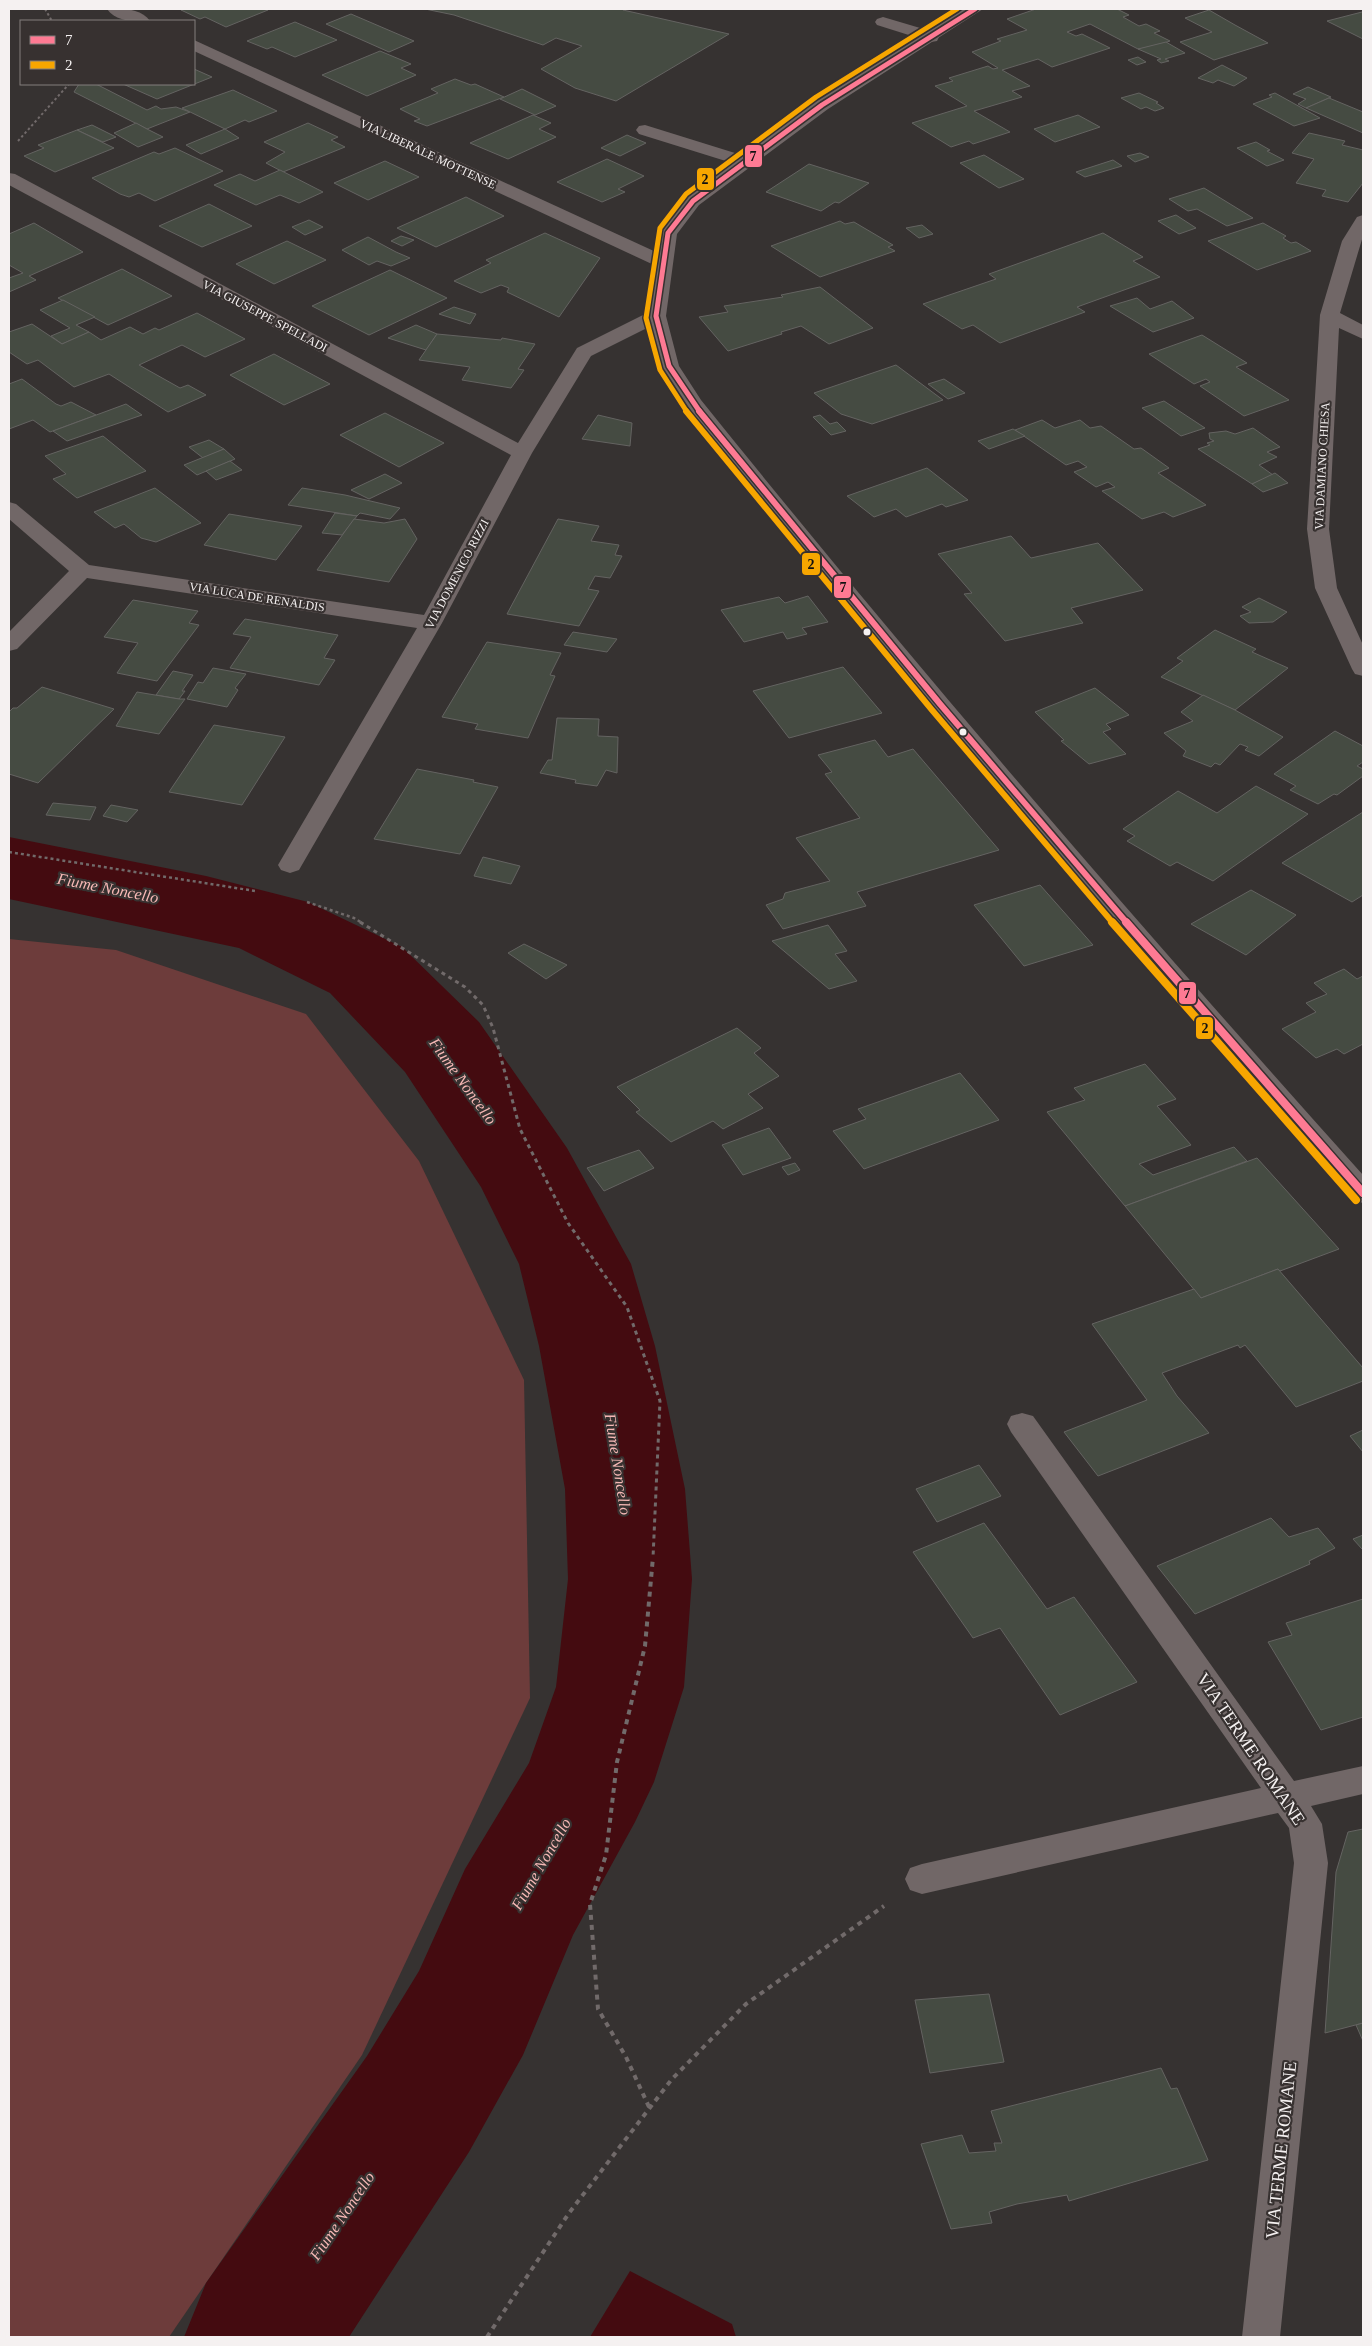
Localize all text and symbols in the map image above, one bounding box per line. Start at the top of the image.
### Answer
legend [20,20,195,85]
text: 7 [65,32,73,48]
text: 2 [65,57,73,73]
street label: VIA LIBERALE MOTTENSE [358,116,498,192]
line badge: 7 [744,144,763,168]
text: 7 [750,149,757,164]
line badge: 2 [696,167,715,191]
text: 2 [702,172,709,187]
street label: VIA GIUSEPPE SPELLADI [200,277,330,355]
street label: VIA DAMIANO CHIESA [1312,401,1332,530]
street label: VIA DOMENICO RIZZI [422,517,492,631]
line badge: 2 [801,552,821,576]
text: 2 [808,557,815,572]
line badge: 7 [833,575,852,599]
street label: VIA LUCA DE RENALDIS [188,579,326,615]
text: 7 [840,580,847,595]
unlabelled marker [862,627,872,637]
unlabelled marker [958,727,968,737]
water label: Fiume Noncello [55,870,160,906]
line badge: 7 [1178,981,1197,1005]
text: 7 [1184,986,1191,1001]
line badge: 2 [1195,1016,1214,1040]
text: 2 [1202,1021,1209,1036]
water label: Fiume Noncello [425,1034,500,1128]
water label: Fiume Noncello [601,1411,634,1516]
street label: VIA TERME ROMANE [1193,1669,1309,1829]
water label: Fiume Noncello [507,1815,574,1914]
street label: VIA TERME ROMANE [1262,2060,1300,2240]
water label: Fiume Noncello [306,2169,378,2264]

